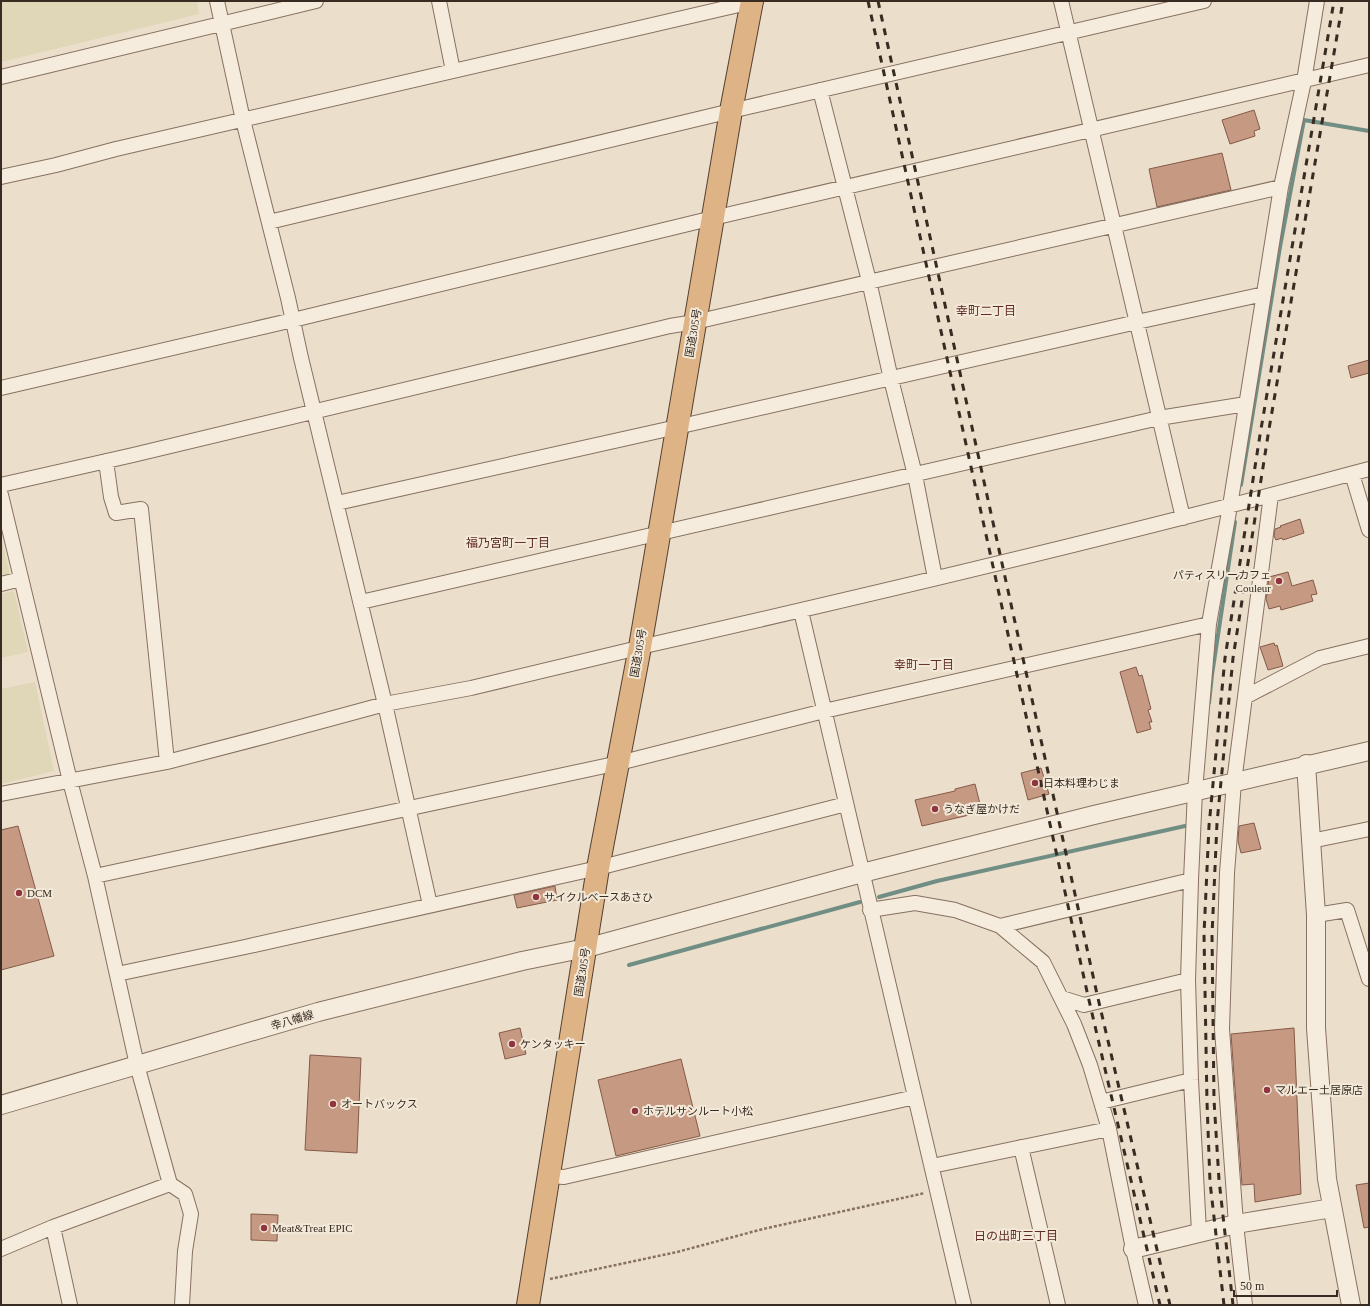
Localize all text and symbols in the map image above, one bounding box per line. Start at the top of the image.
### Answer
district label: 幸町二丁目 [956,304,1016,318]
street label: 国道305号 [683,308,703,358]
district label: 福乃宮町一丁目 [466,536,550,550]
place label: パティスリーカフェ Couleur [1173,569,1271,594]
marker: パティスリーカフェ Couleur [1274,576,1284,586]
street label: 国道305号 [628,628,648,678]
district label: 幸町一丁目 [894,658,954,672]
place label: 日本料理わじま [1043,777,1120,789]
marker: 日本料理わじま [1030,778,1040,788]
place label: うなぎ屋かけだ [943,803,1020,815]
marker: うなぎ屋かけだ [930,804,940,814]
place label: DCM [27,887,52,899]
marker: DCM [14,888,24,898]
place label: サイクルベースあさひ [544,891,653,903]
marker: サイクルベースあさひ [531,892,541,902]
street label: 国道305号 [572,947,592,997]
street label: 幸八幡線 [269,1008,315,1032]
place label: ケンタッキー [520,1038,586,1050]
marker: ケンタッキー [507,1039,517,1049]
place label: マルエー土居原店 [1275,1084,1363,1096]
marker: マルエー土居原店 [1262,1085,1272,1095]
place label: オートバックス [341,1098,418,1110]
marker: オートバックス [328,1099,338,1109]
place label: ホテルサンルート小松 [643,1105,753,1117]
marker: ホテルサンルート小松 [630,1106,640,1116]
place label: Meat&Treat EPIC [272,1222,353,1234]
marker: Meat&Treat EPIC [259,1223,269,1233]
district label: 日の出町三丁目 [974,1229,1058,1243]
scale bar [1234,1272,1337,1298]
text: 50 m [1240,1279,1265,1293]

